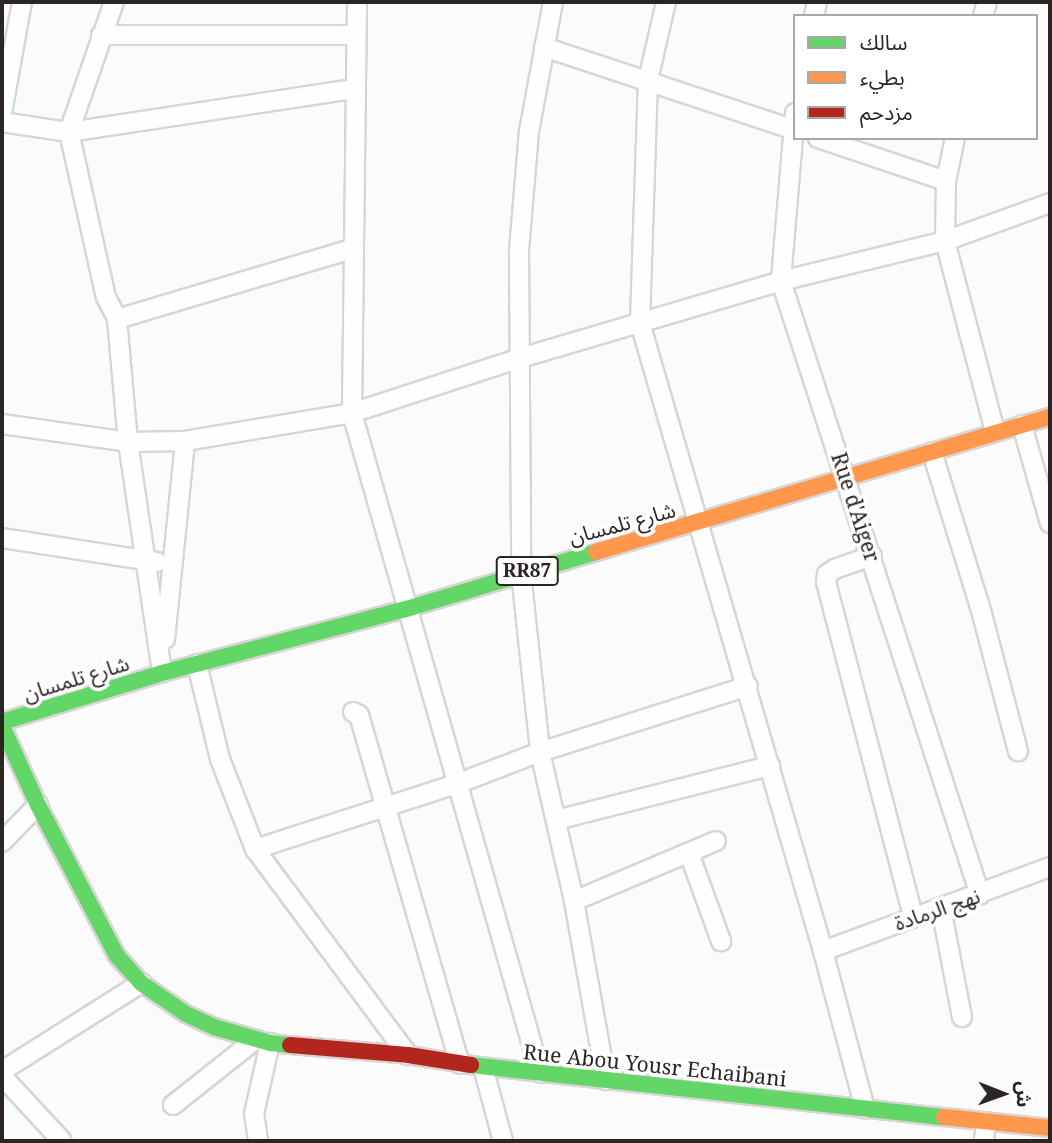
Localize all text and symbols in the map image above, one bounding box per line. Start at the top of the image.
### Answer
legend [793,14,1038,140]
text: سالك [860,28,907,56]
text: بطيء [860,63,905,91]
text: مزدحم [860,98,913,126]
street label: Rue d'Aiger [826,449,886,565]
street label: شارع تلمسان [566,497,678,549]
road number: RR87 [496,556,558,586]
street label: شارع تلمسان [20,650,132,706]
street label: نهج الرمادة [891,883,983,935]
street label: Rue Abou Yousr Echaibani [522,1039,788,1091]
north arrow [968,1059,1038,1129]
text: ش [1011,1081,1037,1108]

